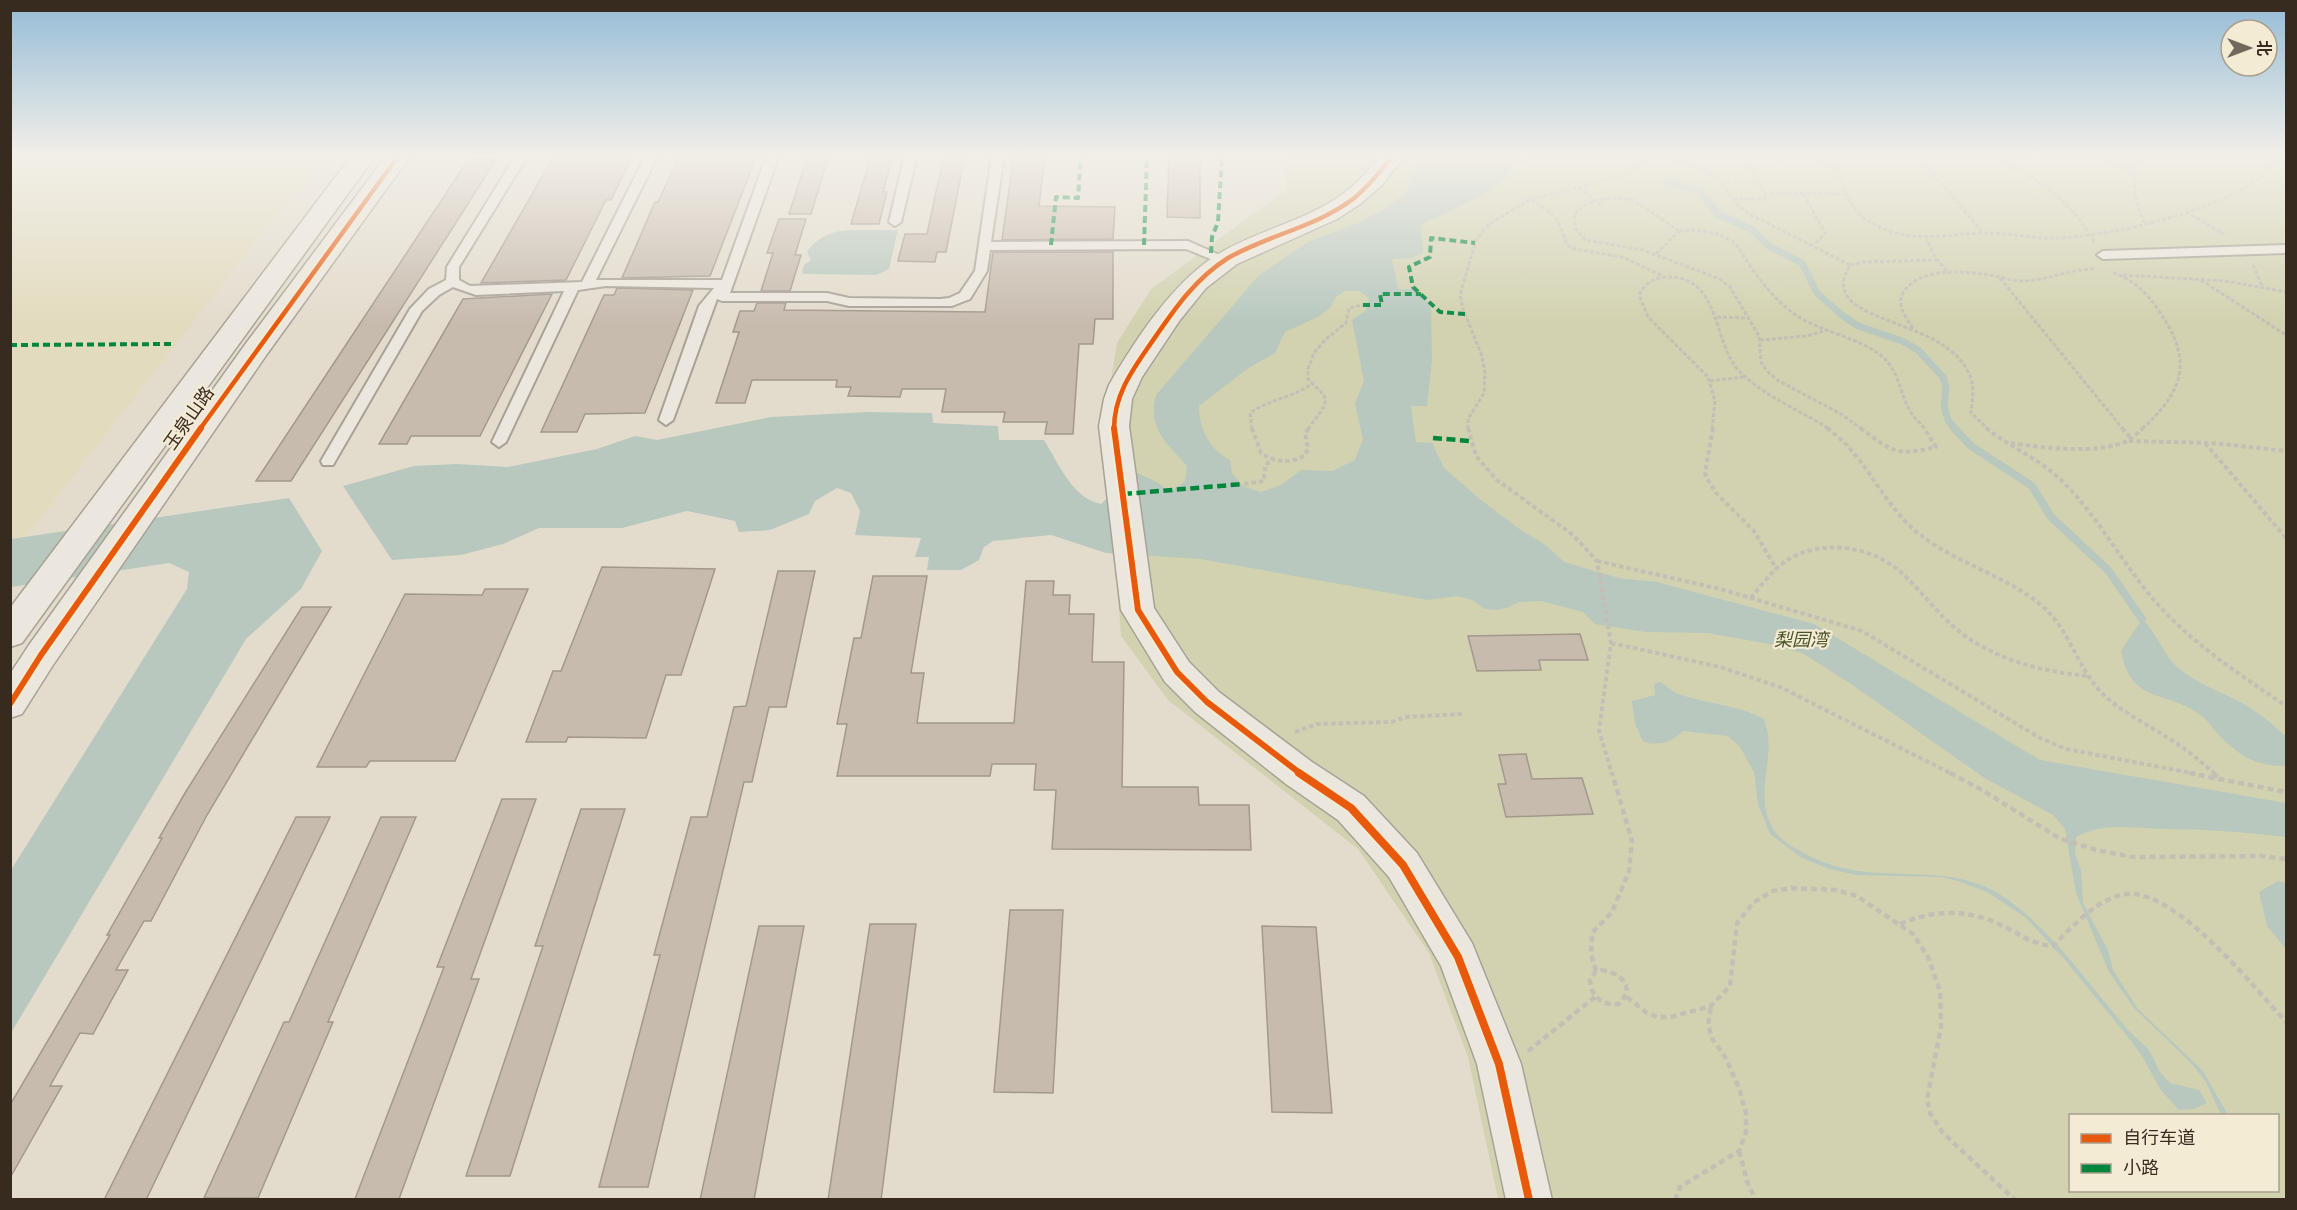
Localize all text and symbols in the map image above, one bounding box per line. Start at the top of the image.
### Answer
north arrow [2219,18,2279,78]
text: 北 [2254,40,2275,56]
street label: 玉泉山路 [158,381,219,454]
park label: 梨园湾 [1774,627,1831,651]
legend [2069,1114,2279,1192]
text: 自行车道 [2123,1125,2195,1149]
text: 小路 [2123,1155,2159,1179]

